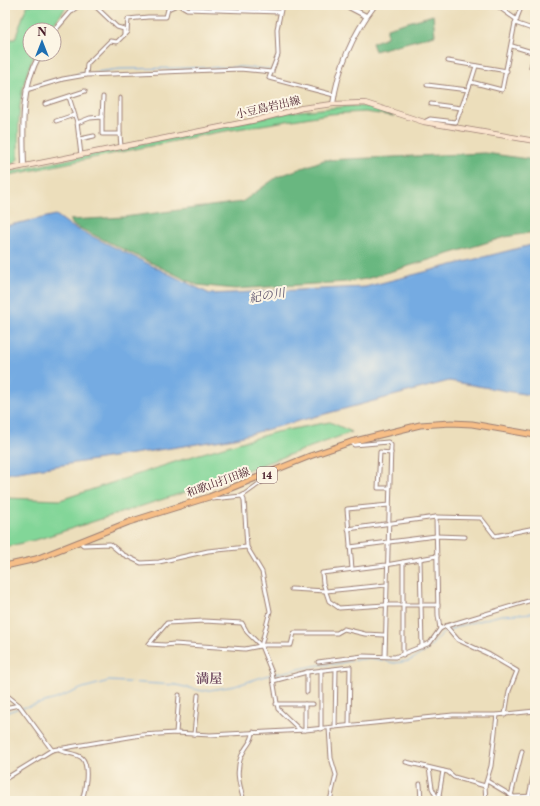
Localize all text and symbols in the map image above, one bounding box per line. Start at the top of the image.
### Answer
north arrow [22,22,62,62]
text: N [37,25,47,39]
street label: 小豆島岩出線 [234,93,302,121]
water label: 紀の川 [248,284,288,306]
street label: 和歌山打田線 [185,464,251,500]
road number: 14 [257,467,277,483]
district label: 満屋 [196,670,222,686]

